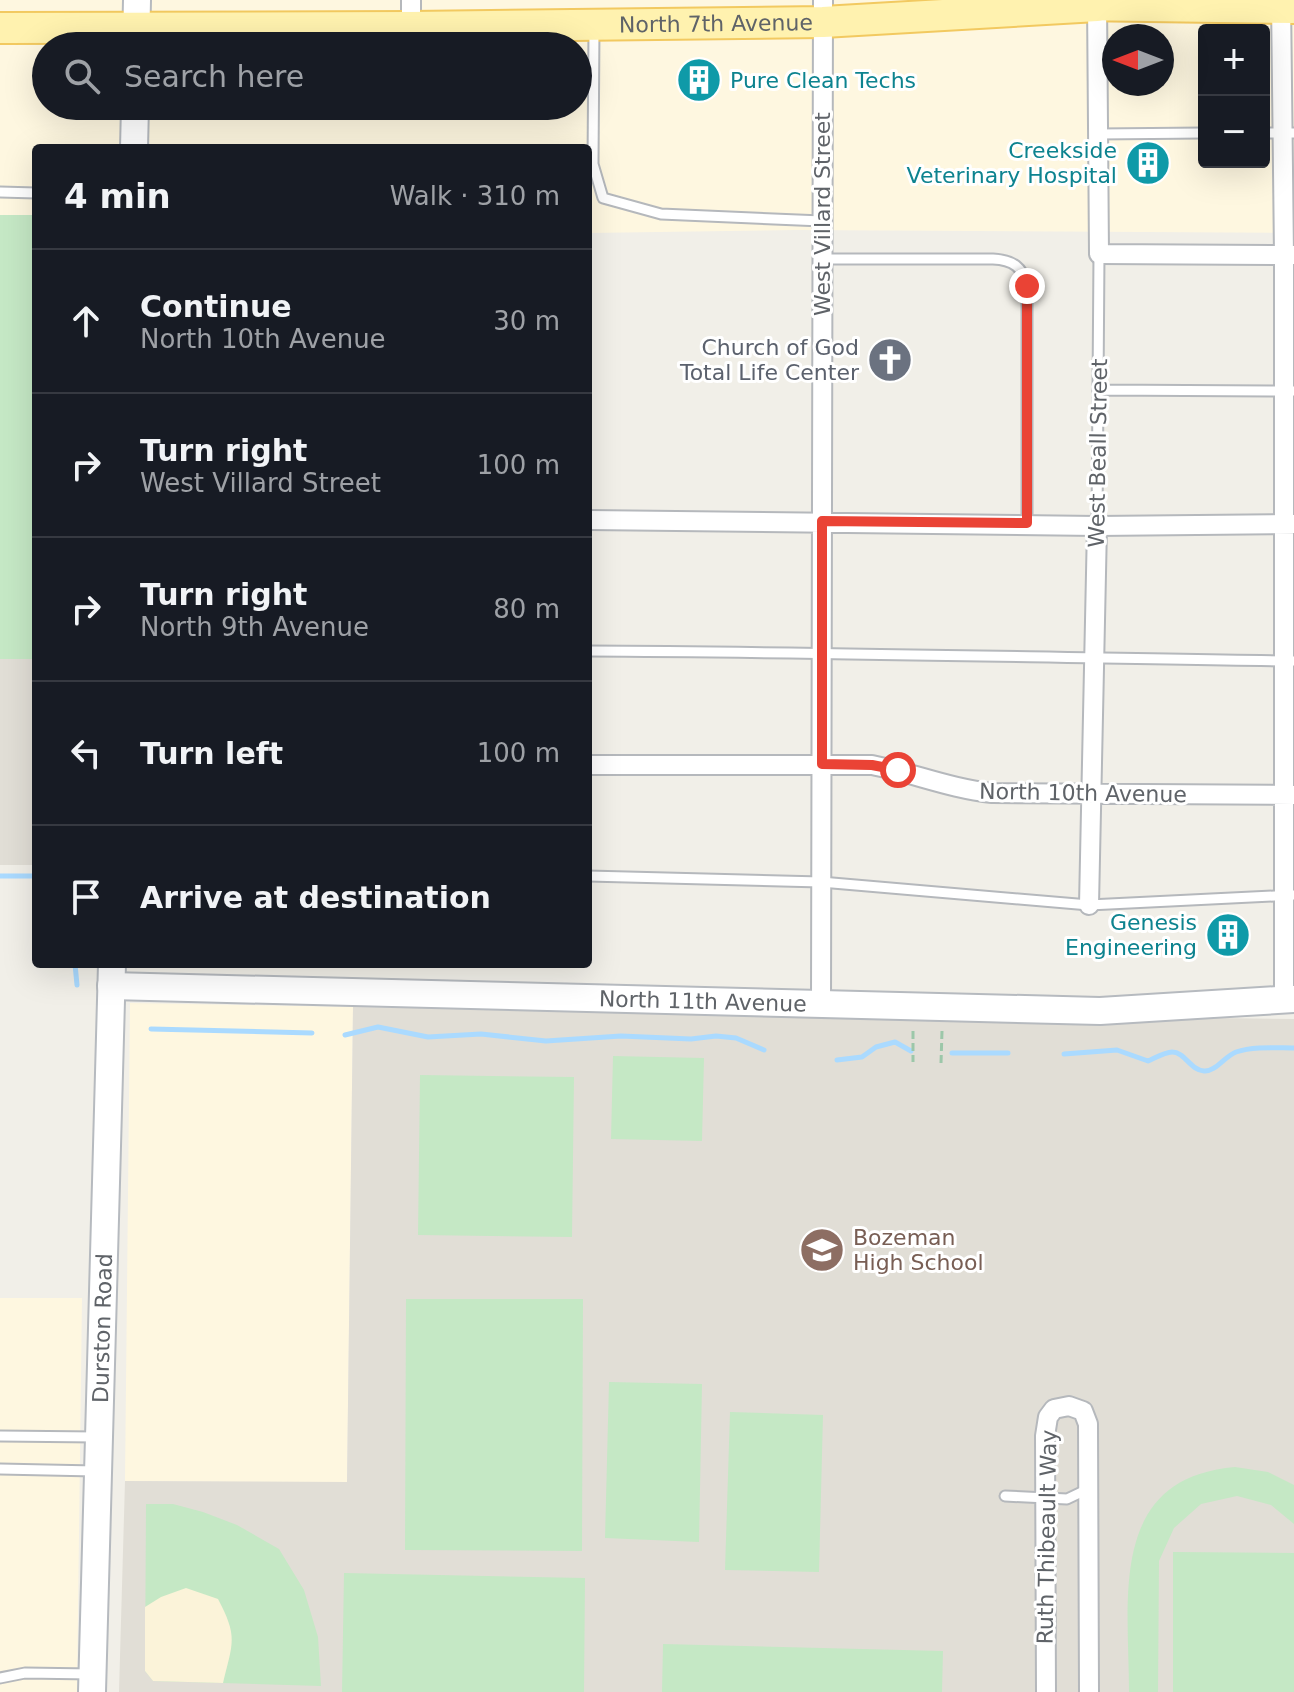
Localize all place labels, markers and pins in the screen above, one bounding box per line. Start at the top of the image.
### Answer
building icon: Pure Clean Techs [675,56,723,104]
place label: Pure Clean Techs [730,68,916,93]
place label: Creekside Veterinary Hospital [907,138,1117,188]
building icon: Creekside Veterinary Hospital [1124,139,1172,187]
place label: Church of God Total Life Center [679,335,860,385]
church icon: Church of God Total Life Center [866,336,914,384]
place label: Genesis Engineering [1065,910,1197,960]
building icon: Genesis Engineering [1204,911,1252,959]
place label: Bozeman High School [853,1225,984,1275]
school or university icon: Bozeman High School [798,1226,846,1274]

